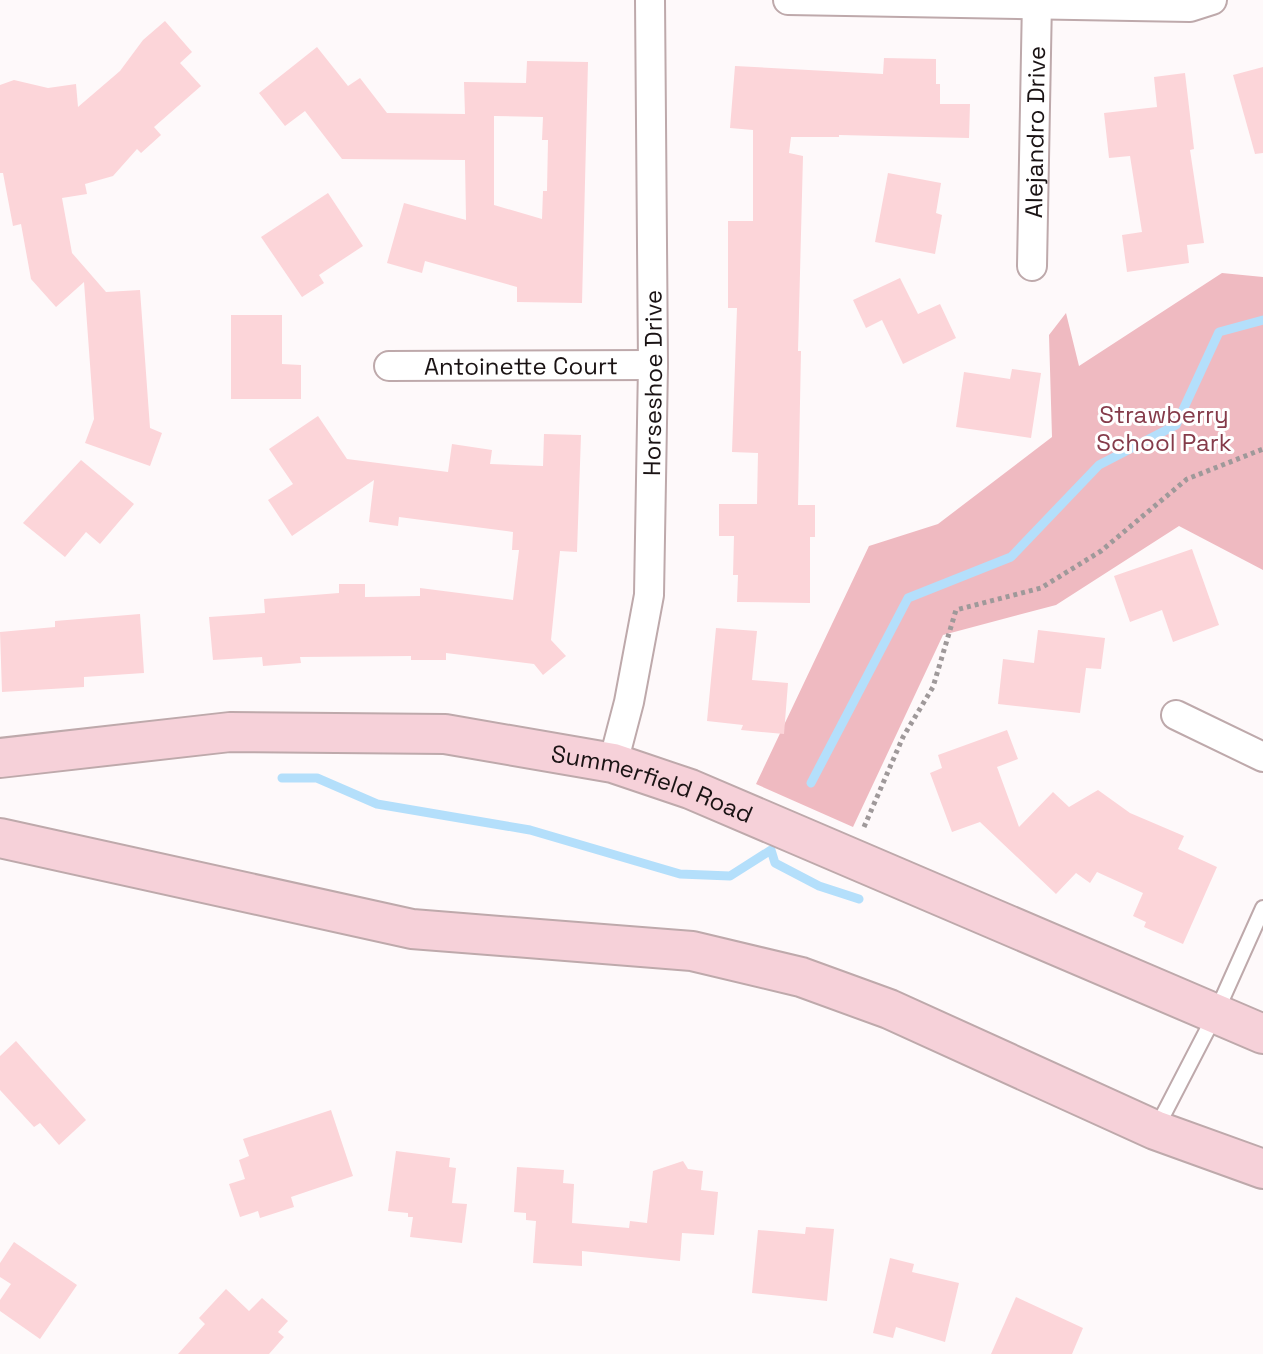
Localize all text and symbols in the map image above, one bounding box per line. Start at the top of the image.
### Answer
street label: Alejandro Drive [1017,46,1052,218]
street label: Horseshoe Drive [636,290,669,476]
street label: Antoinette Court [424,350,618,381]
park label: Strawberry School Park [1096,399,1232,458]
street label: Summerfield Road [549,737,758,830]

